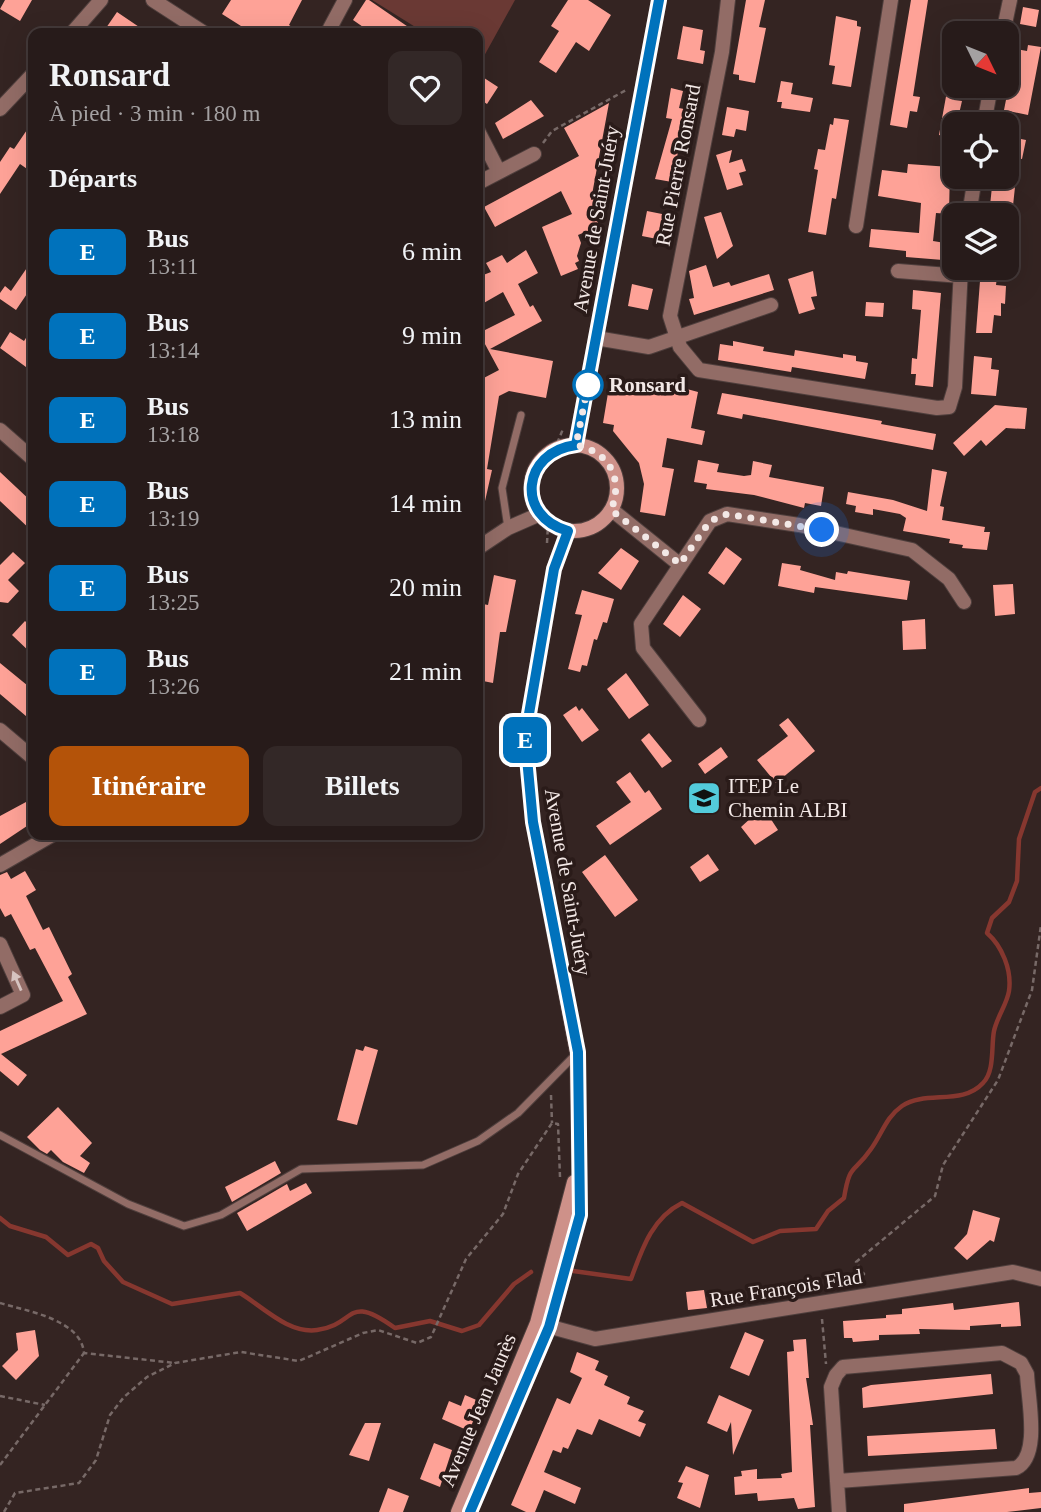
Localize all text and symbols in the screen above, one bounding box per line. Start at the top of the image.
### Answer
north arrow [942,21,1018,98]
map controls [942,21,1019,280]
button: heart [388,51,462,125]
text: Ronsard [49,57,170,93]
street label: Rue Pierre Ronsard [651,82,706,248]
text: À pied · 3 min · 180 m [49,101,260,126]
button: locate [942,112,1019,189]
street label: Avenue de Saint-Juéry [568,123,624,315]
text: Départs [49,164,137,193]
button: layers [942,203,1019,280]
text: Bus [147,224,189,253]
text: 6 min [402,237,462,266]
text: E [79,239,96,265]
text: 13:11 [147,254,199,279]
text: Bus [147,308,189,337]
text: 9 min [402,321,462,350]
text: E [79,323,96,349]
text: 13:14 [147,338,199,363]
marker: Ronsard [573,370,603,400]
place label: Ronsard [609,373,686,397]
text: Bus [147,392,189,421]
text: 13 min [389,405,462,434]
text: E [79,407,96,433]
text: 13:18 [147,422,199,447]
text: Bus [147,476,189,505]
text: 14 min [389,489,462,518]
text: E [79,491,96,517]
text: 13:19 [147,506,199,531]
your location [804,512,839,547]
text: Bus [147,560,189,589]
text: 20 min [389,573,462,602]
text: E [79,575,96,601]
text: 13:25 [147,590,199,615]
text: Bus [147,644,189,673]
text: 21 min [389,657,462,686]
text: E [79,659,96,685]
text: 13:26 [147,674,199,699]
line badge: E [502,717,548,763]
text: E [517,727,533,753]
button: Itinéraire [49,746,249,826]
button: Billets [263,746,462,826]
place label: ITEP Le Chemin ALBI [728,774,848,822]
school or university icon: ITEP Le Chemin ALBI [685,779,723,817]
street label: Avenue de Saint-Juéry [540,786,596,978]
one-way arrow [11,971,23,991]
street label: Rue François Flad [708,1264,864,1312]
street label: Avenue Jean Jaurès [435,1330,521,1490]

